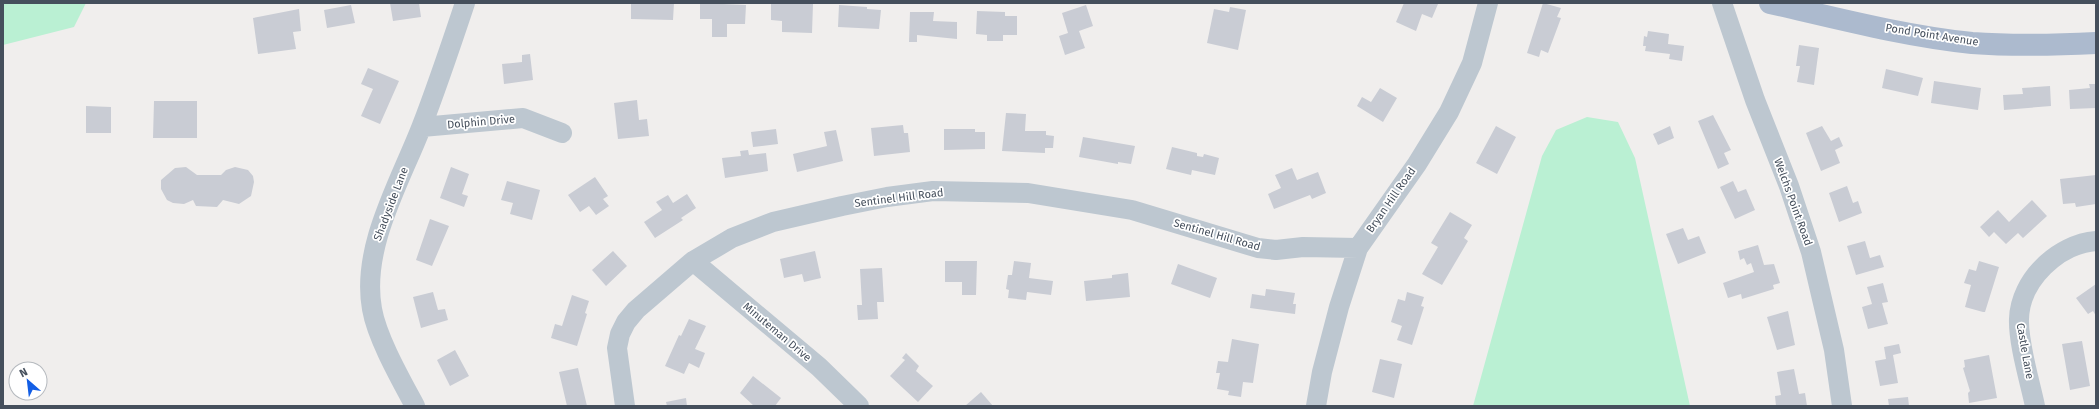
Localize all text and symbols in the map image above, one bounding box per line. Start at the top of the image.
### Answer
street label: Pond Point Avenue [1885,21,1979,49]
street label: Dolphin Drive [447,113,515,131]
street label: Welchs Point Road [1771,156,1815,248]
street label: Shadyside Lane [371,165,411,243]
street label: Bryan Hill Road [1364,165,1418,235]
street label: Sentinel Hill Road [854,186,944,210]
street label: Sentinel Hill Road [1172,216,1262,254]
street label: Minuteman Drive [740,300,814,364]
street label: Castle Lane [2014,322,2036,380]
north arrow [8,361,48,401]
text: N [17,365,30,380]

